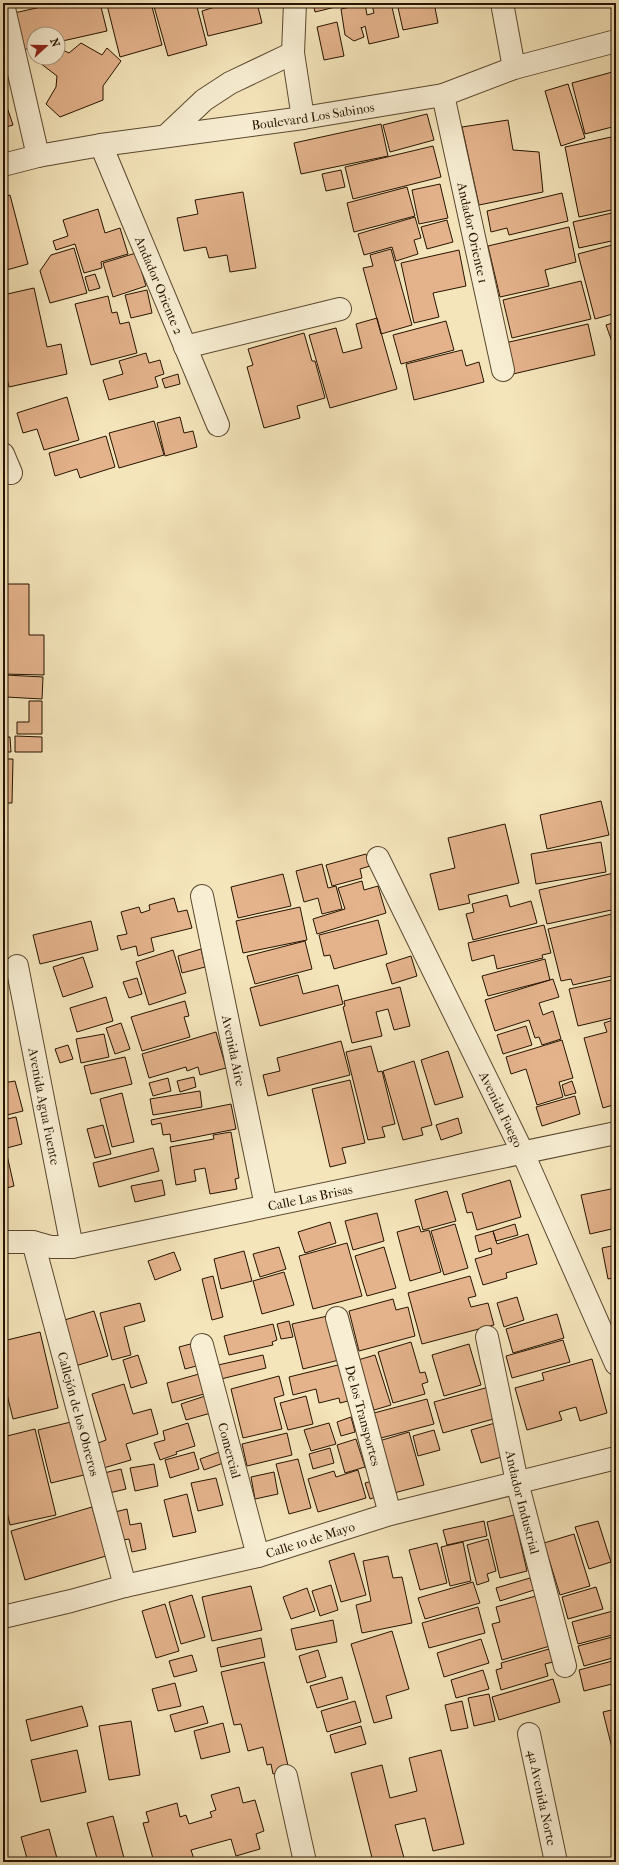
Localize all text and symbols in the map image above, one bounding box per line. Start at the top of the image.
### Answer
north arrow [26,26,66,66]
text: N [47,36,63,49]
street label: Boulevard Los Sabinos [251,99,376,132]
street label: Andador Oriente 1 [455,180,491,285]
street label: Andador Oriente 2 [132,233,187,337]
street label: Avenida Aire [219,1013,249,1088]
street label: Avenida Agua Fuente [25,1045,63,1167]
street label: Avenida Fuego [476,1068,527,1150]
street label: Calle Las Brisas [266,1181,354,1213]
street label: Callejón de los Obreros [55,1350,103,1478]
street label: De los Transportes [343,1363,384,1468]
street label: Comercial [215,1421,245,1480]
street label: Andador Industrial [503,1448,543,1556]
street label: Calle 1o de Mayo [264,1518,357,1561]
street label: 4a Avenida Norte [525,1748,560,1847]

